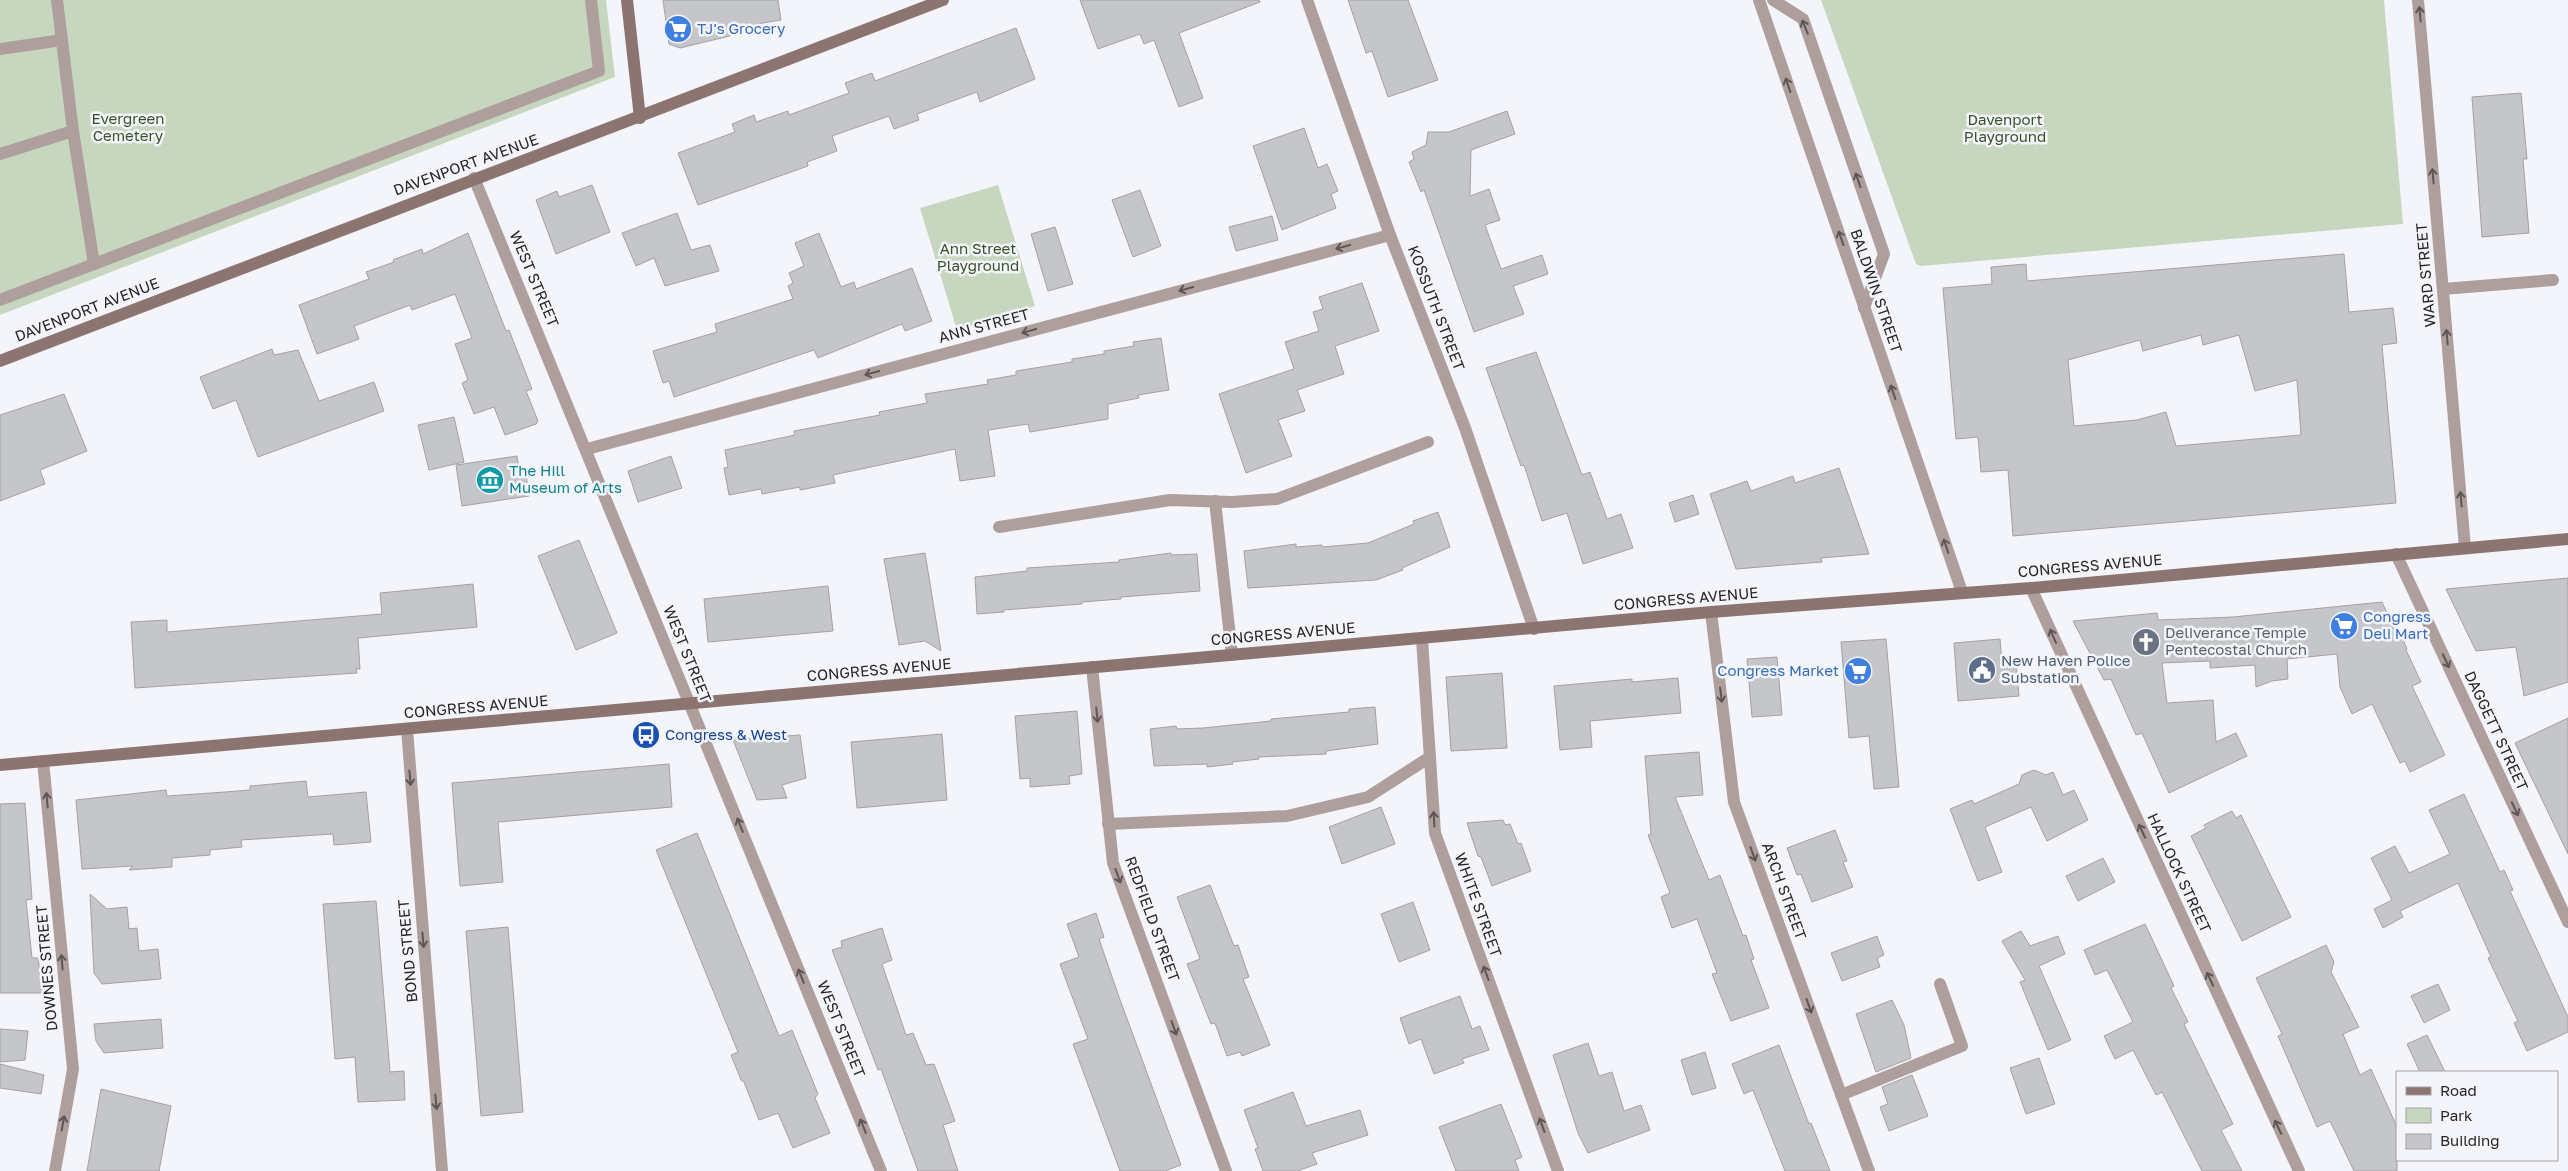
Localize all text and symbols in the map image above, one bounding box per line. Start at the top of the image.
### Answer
one-way arrow [2415,6,2424,22]
supermarket icon: TJ's Grocery [663,14,693,44]
place label: TJ's Grocery [697,19,786,37]
one-way arrow [1800,20,1809,35]
one-way arrow [1783,78,1792,93]
park label: Evergreen Cemetery [91,109,165,144]
park label: Davenport Playground [1964,110,2046,145]
street label: DAVENPORT AVENUE [391,129,541,199]
one-way arrow [2429,168,2438,184]
one-way arrow [1853,172,1863,188]
street label: WARD STREET [2411,222,2439,328]
street label: BALDWIN STREET [1847,226,1907,355]
street label: WEST STREET [507,228,563,329]
one-way arrow [1836,231,1845,247]
park label: Ann Street Playground [937,239,1019,274]
one-way arrow [1335,243,1351,253]
street label: KOSSUTH STREET [1405,243,1469,373]
street label: DAVENPORT AVENUE [12,273,161,345]
one-way arrow [1178,285,1194,294]
street label: ANN STREET [936,304,1031,346]
one-way arrow [1021,327,1037,336]
one-way arrow [2442,330,2452,346]
one-way arrow [864,369,880,378]
one-way arrow [1888,385,1897,401]
place label: The Hill Museum of Arts [509,461,622,496]
museum icon: The Hill Museum of Arts [475,465,505,495]
one-way arrow [2456,492,2466,508]
one-way arrow [1941,539,1950,554]
street label: CONGRESS AVENUE [2017,550,2163,580]
street label: CONGRESS AVENUE [1613,583,1759,613]
street label: WEST STREET [660,603,716,705]
place label: Congress Deli Mart [2363,607,2431,642]
supermarket icon: Congress Deli Mart [2329,611,2359,641]
street label: CONGRESS AVENUE [1210,618,1356,648]
place label: Deliverance Temple Pentecostal Church [2165,623,2307,658]
church icon: Deliverance Temple Pentecostal Church [2131,627,2161,657]
one-way arrow [2047,629,2057,644]
place label: New Haven Police Substation [2001,651,2131,686]
street label: CONGRESS AVENUE [806,654,952,684]
one-way arrow [2441,654,2451,669]
public building icon: New Haven Police Substation [1967,655,1997,685]
supermarket icon: Congress Market [1843,656,1873,686]
place label: Congress Market [1717,661,1839,679]
street label: DAGGETT STREET [2461,668,2533,793]
one-way arrow [1716,687,1726,703]
street label: CONGRESS AVENUE [403,691,549,721]
one-way arrow [1092,707,1102,723]
bus stop icon: Congress & West [631,720,661,750]
place label: Congress & West [665,725,787,743]
one-way arrow [406,770,415,786]
one-way arrow [42,792,52,808]
one-way arrow [2511,801,2520,816]
street label: HALLOCK STREET [2144,810,2216,935]
one-way arrow [1429,811,1438,827]
one-way arrow [734,818,744,833]
one-way arrow [2137,824,2147,839]
street label: ARCH STREET [1759,840,1811,942]
one-way arrow [1749,845,1758,861]
street label: WHITE STREET [1452,850,1506,959]
street label: REDFIELD STREET [1122,853,1184,984]
one-way arrow [1114,868,1123,883]
street label: BOND STREET [394,899,420,1003]
street label: DOWNES STREET [32,904,60,1032]
one-way arrow [419,932,428,948]
one-way arrow [58,954,67,970]
one-way arrow [1481,965,1490,981]
one-way arrow [796,968,805,983]
one-way arrow [2205,972,2215,987]
street label: WEST STREET [814,978,870,1080]
one-way arrow [1805,998,1814,1014]
one-way arrow [1170,1020,1179,1036]
legend [2396,1071,2558,1161]
text: Road [2440,1081,2477,1099]
one-way arrow [431,1094,441,1110]
text: Park [2440,1106,2473,1124]
one-way arrow [59,1115,69,1131]
one-way arrow [1537,1118,1546,1133]
one-way arrow [858,1119,867,1134]
one-way arrow [2273,1120,2283,1135]
text: Building [2440,1131,2500,1149]

